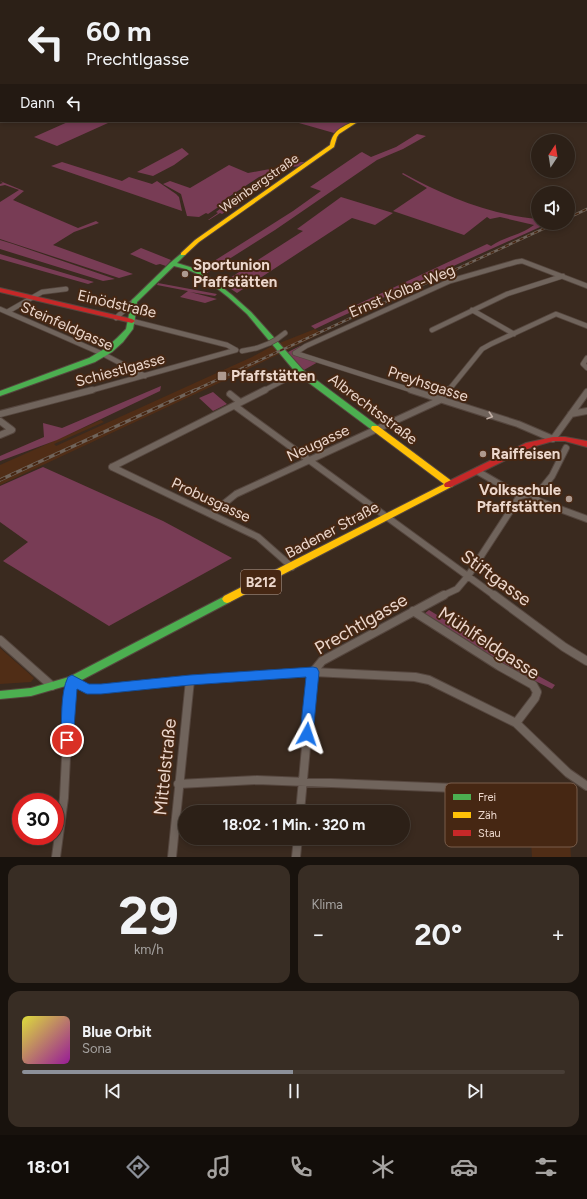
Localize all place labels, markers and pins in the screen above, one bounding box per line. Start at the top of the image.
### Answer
place label: Sportunion Pfaffstätten [193,256,277,291]
marker: Sportunion Pfaffstätten [180,269,190,279]
place label: Pfaffstätten [231,367,315,385]
marker: Pfaffstätten [216,370,228,382]
place label: Raiffeisen [491,445,560,463]
marker: Raiffeisen [478,449,488,459]
place label: Volksschule Pfaffstätten [477,481,562,516]
marker: Volksschule Pfaffstätten [564,494,574,504]
pin [50,723,84,757]

